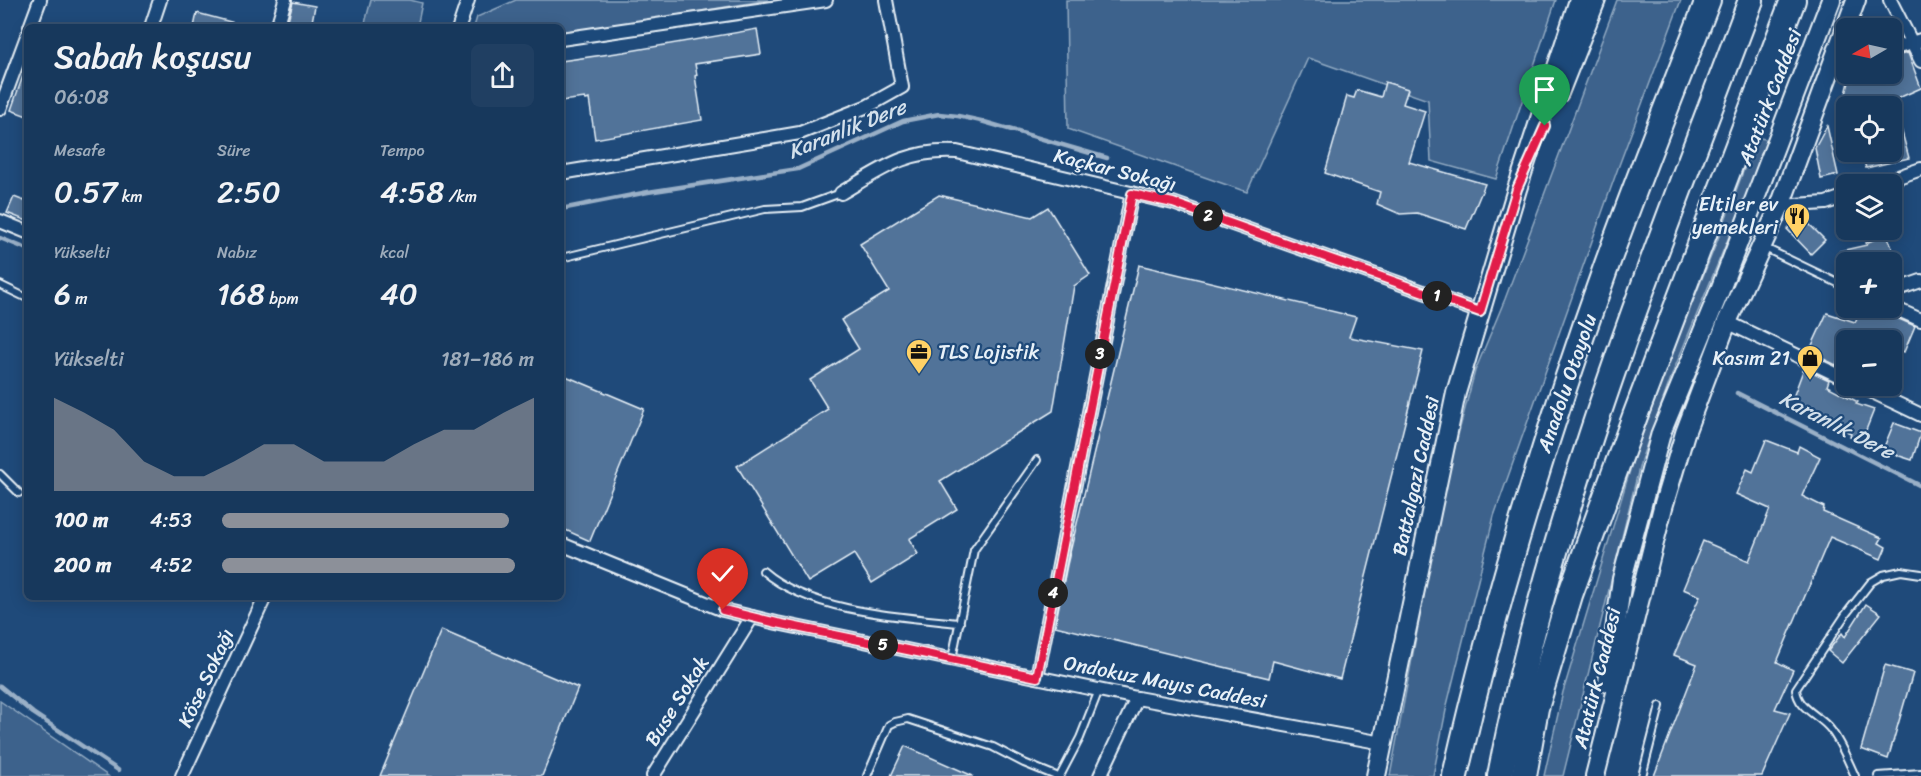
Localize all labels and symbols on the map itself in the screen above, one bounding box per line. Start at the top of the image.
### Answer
north arrow [1836,18,1902,84]
street label: Atatürk Caddesi [1728,23,1812,171]
pin [1519,64,1570,126]
water label: Karanlık Dere [782,87,914,170]
street label: Kaçkar Sokağı [1050,138,1180,202]
place label: Eltiler ev yemekleri [1692,187,1779,245]
pin: 2 [1193,201,1223,231]
restaurant icon: Eltiler ev yemekleri [1782,201,1812,239]
pin: 1 [1422,281,1452,311]
street label: Anadolu Otoyolu [1527,308,1607,458]
place label: TLS Lojistik [938,335,1039,370]
office icon: TLS Lojistik [904,337,934,375]
pin: 3 [1085,339,1115,369]
place label: Kasım 21 [1712,341,1790,376]
shop icon: Kasım 21 [1795,343,1825,381]
water label: Karanlık Dere [1773,380,1903,471]
street label: Battalgazi Caddesi [1382,392,1450,559]
pin [697,548,748,610]
pin: 4 [1038,578,1068,608]
street label: Atatürk Caddesi [1562,603,1632,753]
street label: Köse Sokağı [168,623,244,733]
pin: 5 [868,630,898,660]
street label: Ondokuz Mayıs Caddesi [1061,645,1270,719]
street label: Buse Sokak [635,649,719,753]

